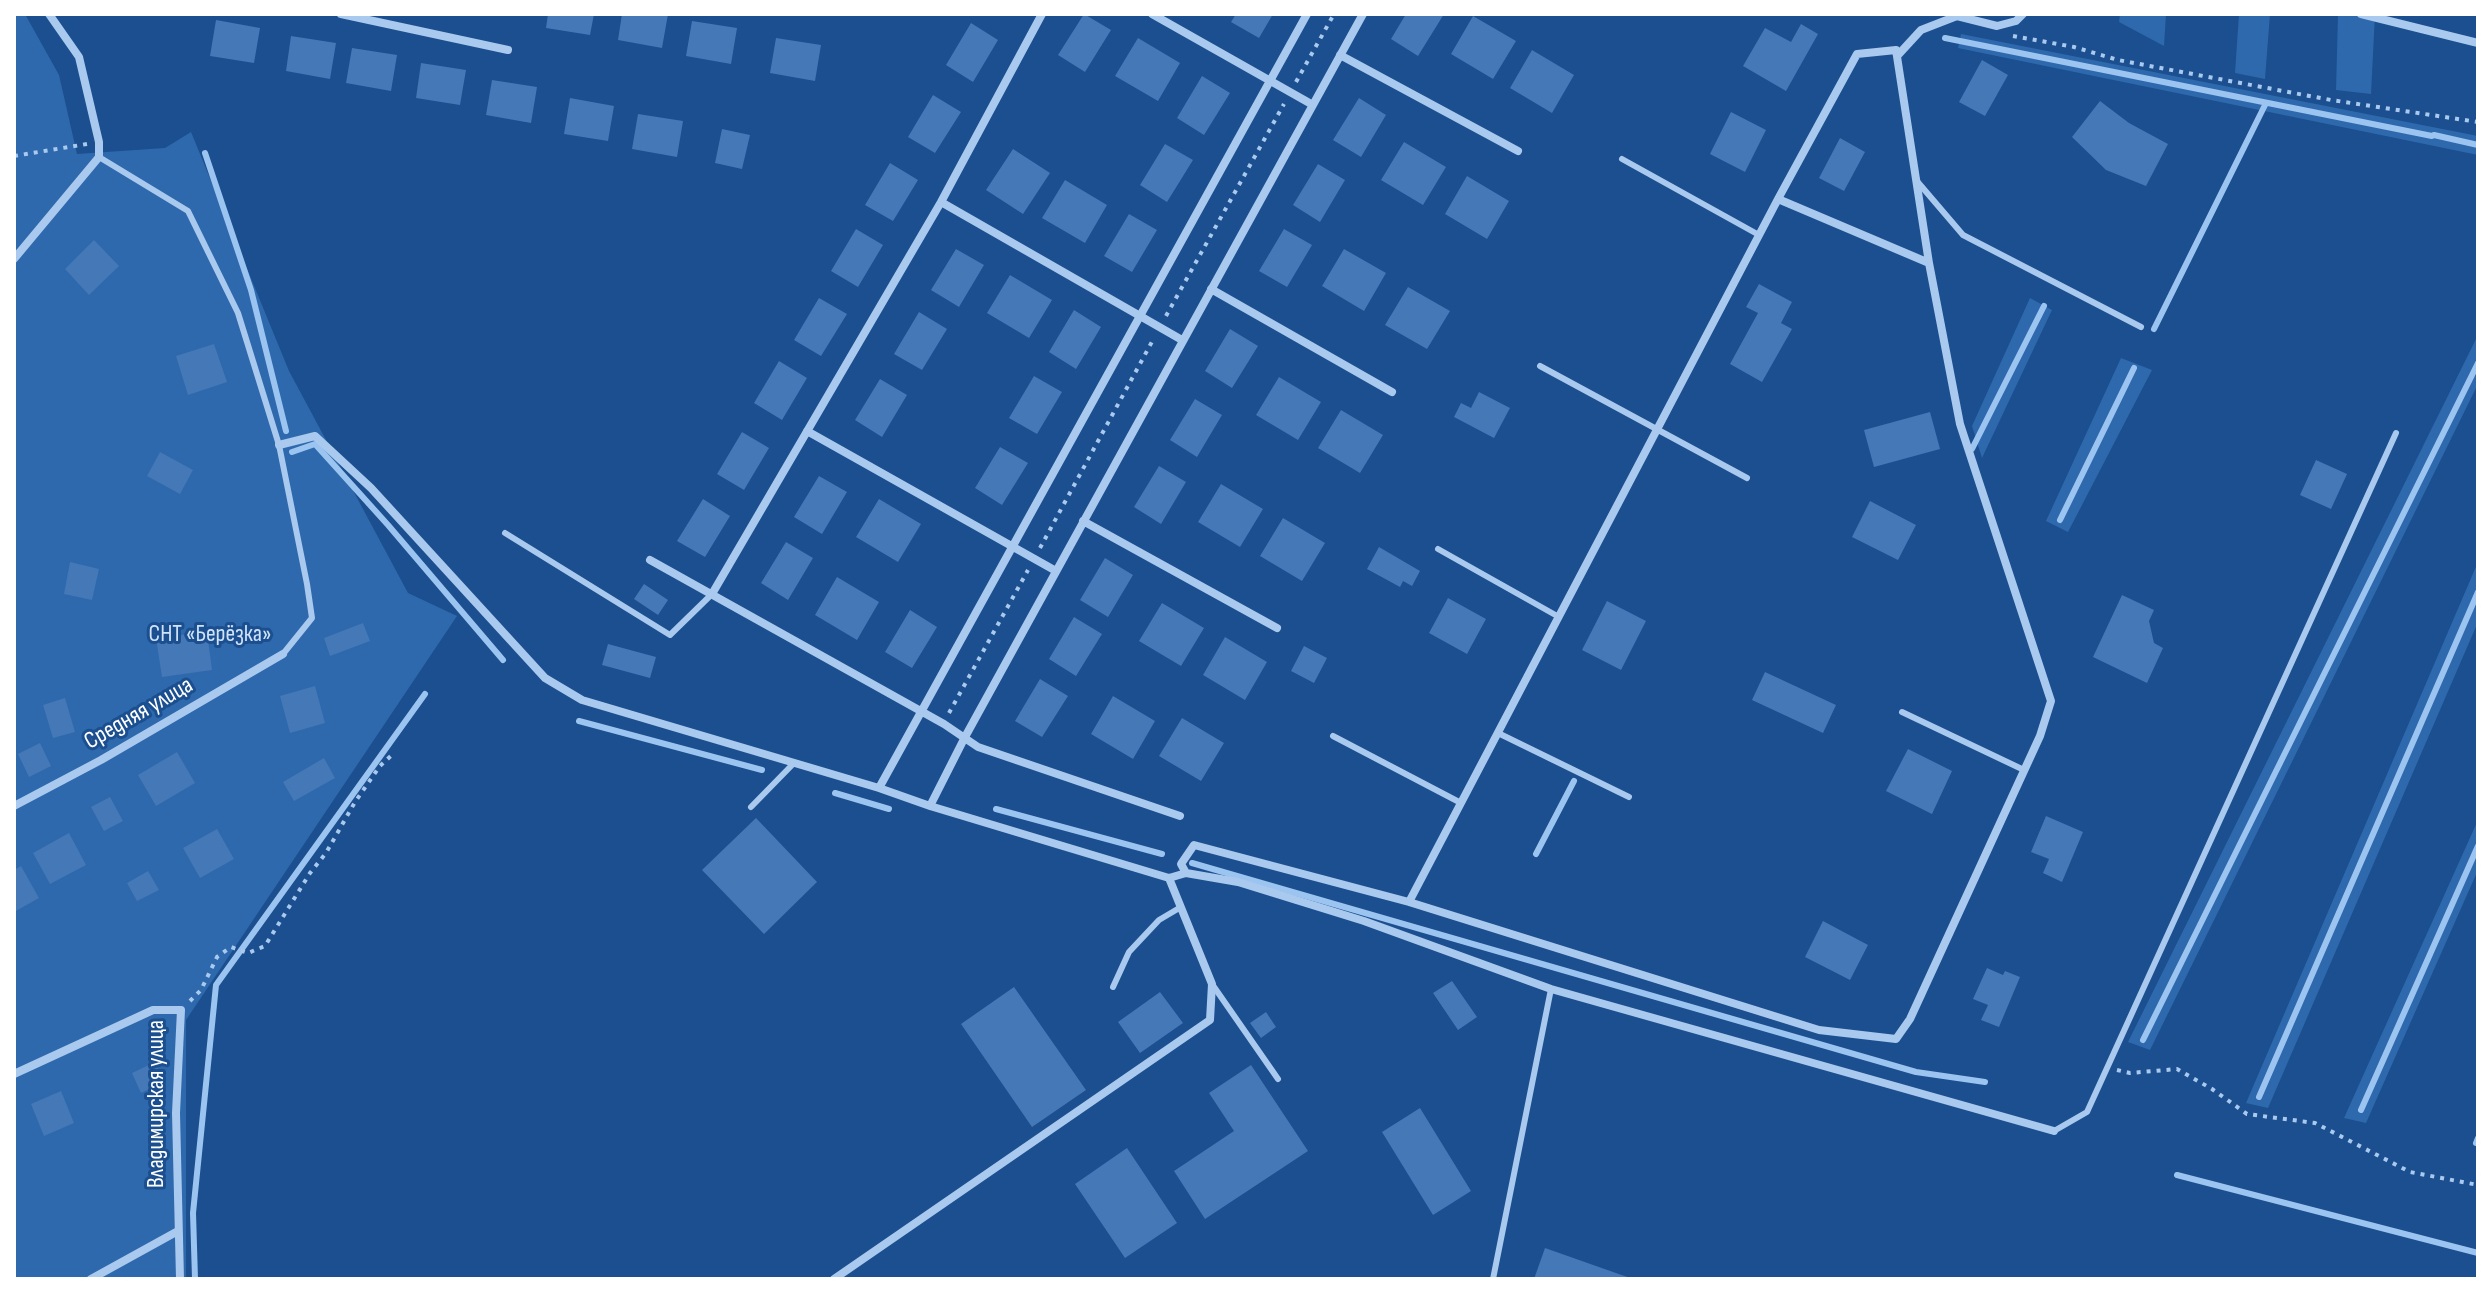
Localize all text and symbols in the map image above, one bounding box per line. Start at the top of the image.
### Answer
park label: СНТ «Берёзка» [148,621,272,649]
street label: Средняя улица [80,671,198,757]
street label: Владимирская улица [143,1020,171,1188]

